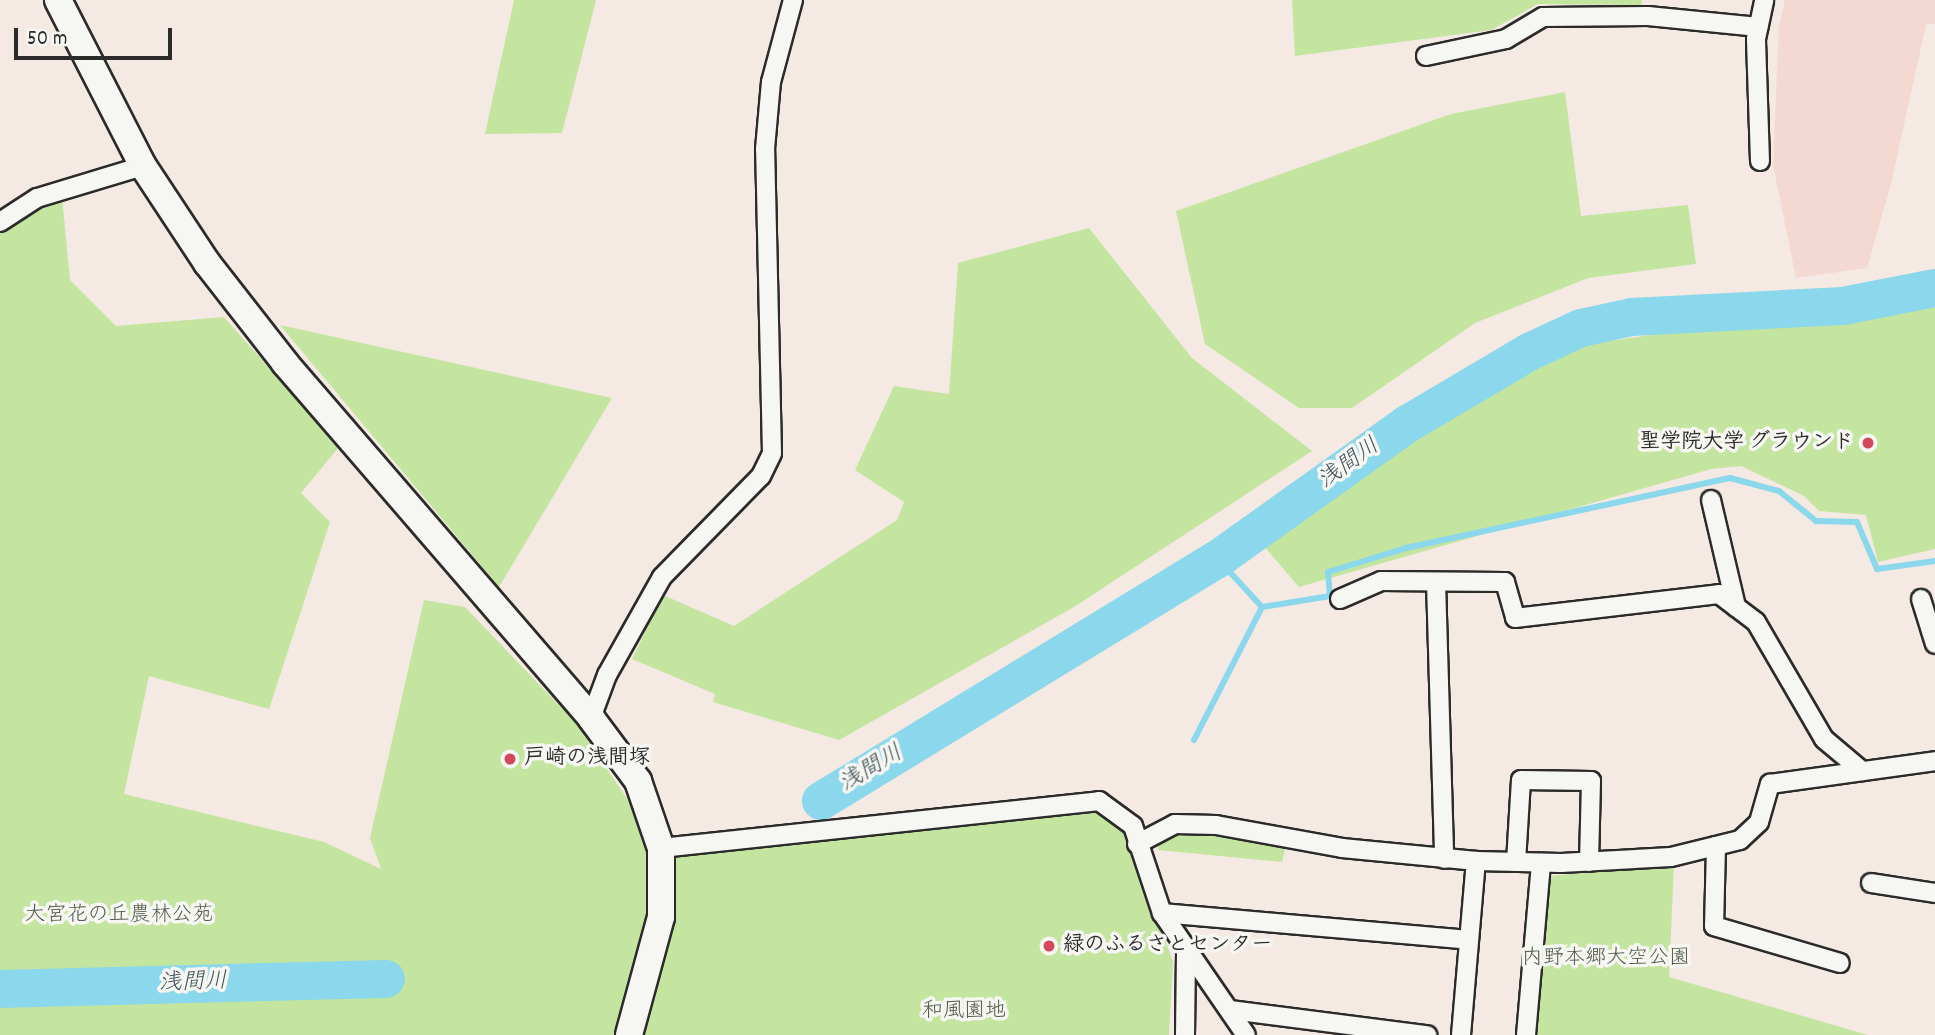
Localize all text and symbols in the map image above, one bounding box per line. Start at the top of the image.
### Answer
scale bar [18,14,175,58]
text: 50 m [27,25,67,55]
place label: 聖学院大学 グラウンド [1639,430,1854,456]
water label: 浅間川 [1314,434,1386,496]
marker: 聖学院大学 グラウンド [1860,435,1876,451]
water label: 浅間川 [835,740,909,800]
place label: 戸崎の浅間塚 [524,746,650,772]
marker: 戸崎の浅間塚 [502,751,518,767]
park label: 大宮花の丘農林公苑 [25,903,213,929]
place label: 緑のふるさとセンター [1063,933,1273,959]
marker: 緑のふるさとセンター [1041,938,1057,954]
park label: 内野本郷大空公園 [1522,946,1690,972]
water label: 浅間川 [158,969,228,999]
park label: 和風園地 [922,999,1006,1025]

